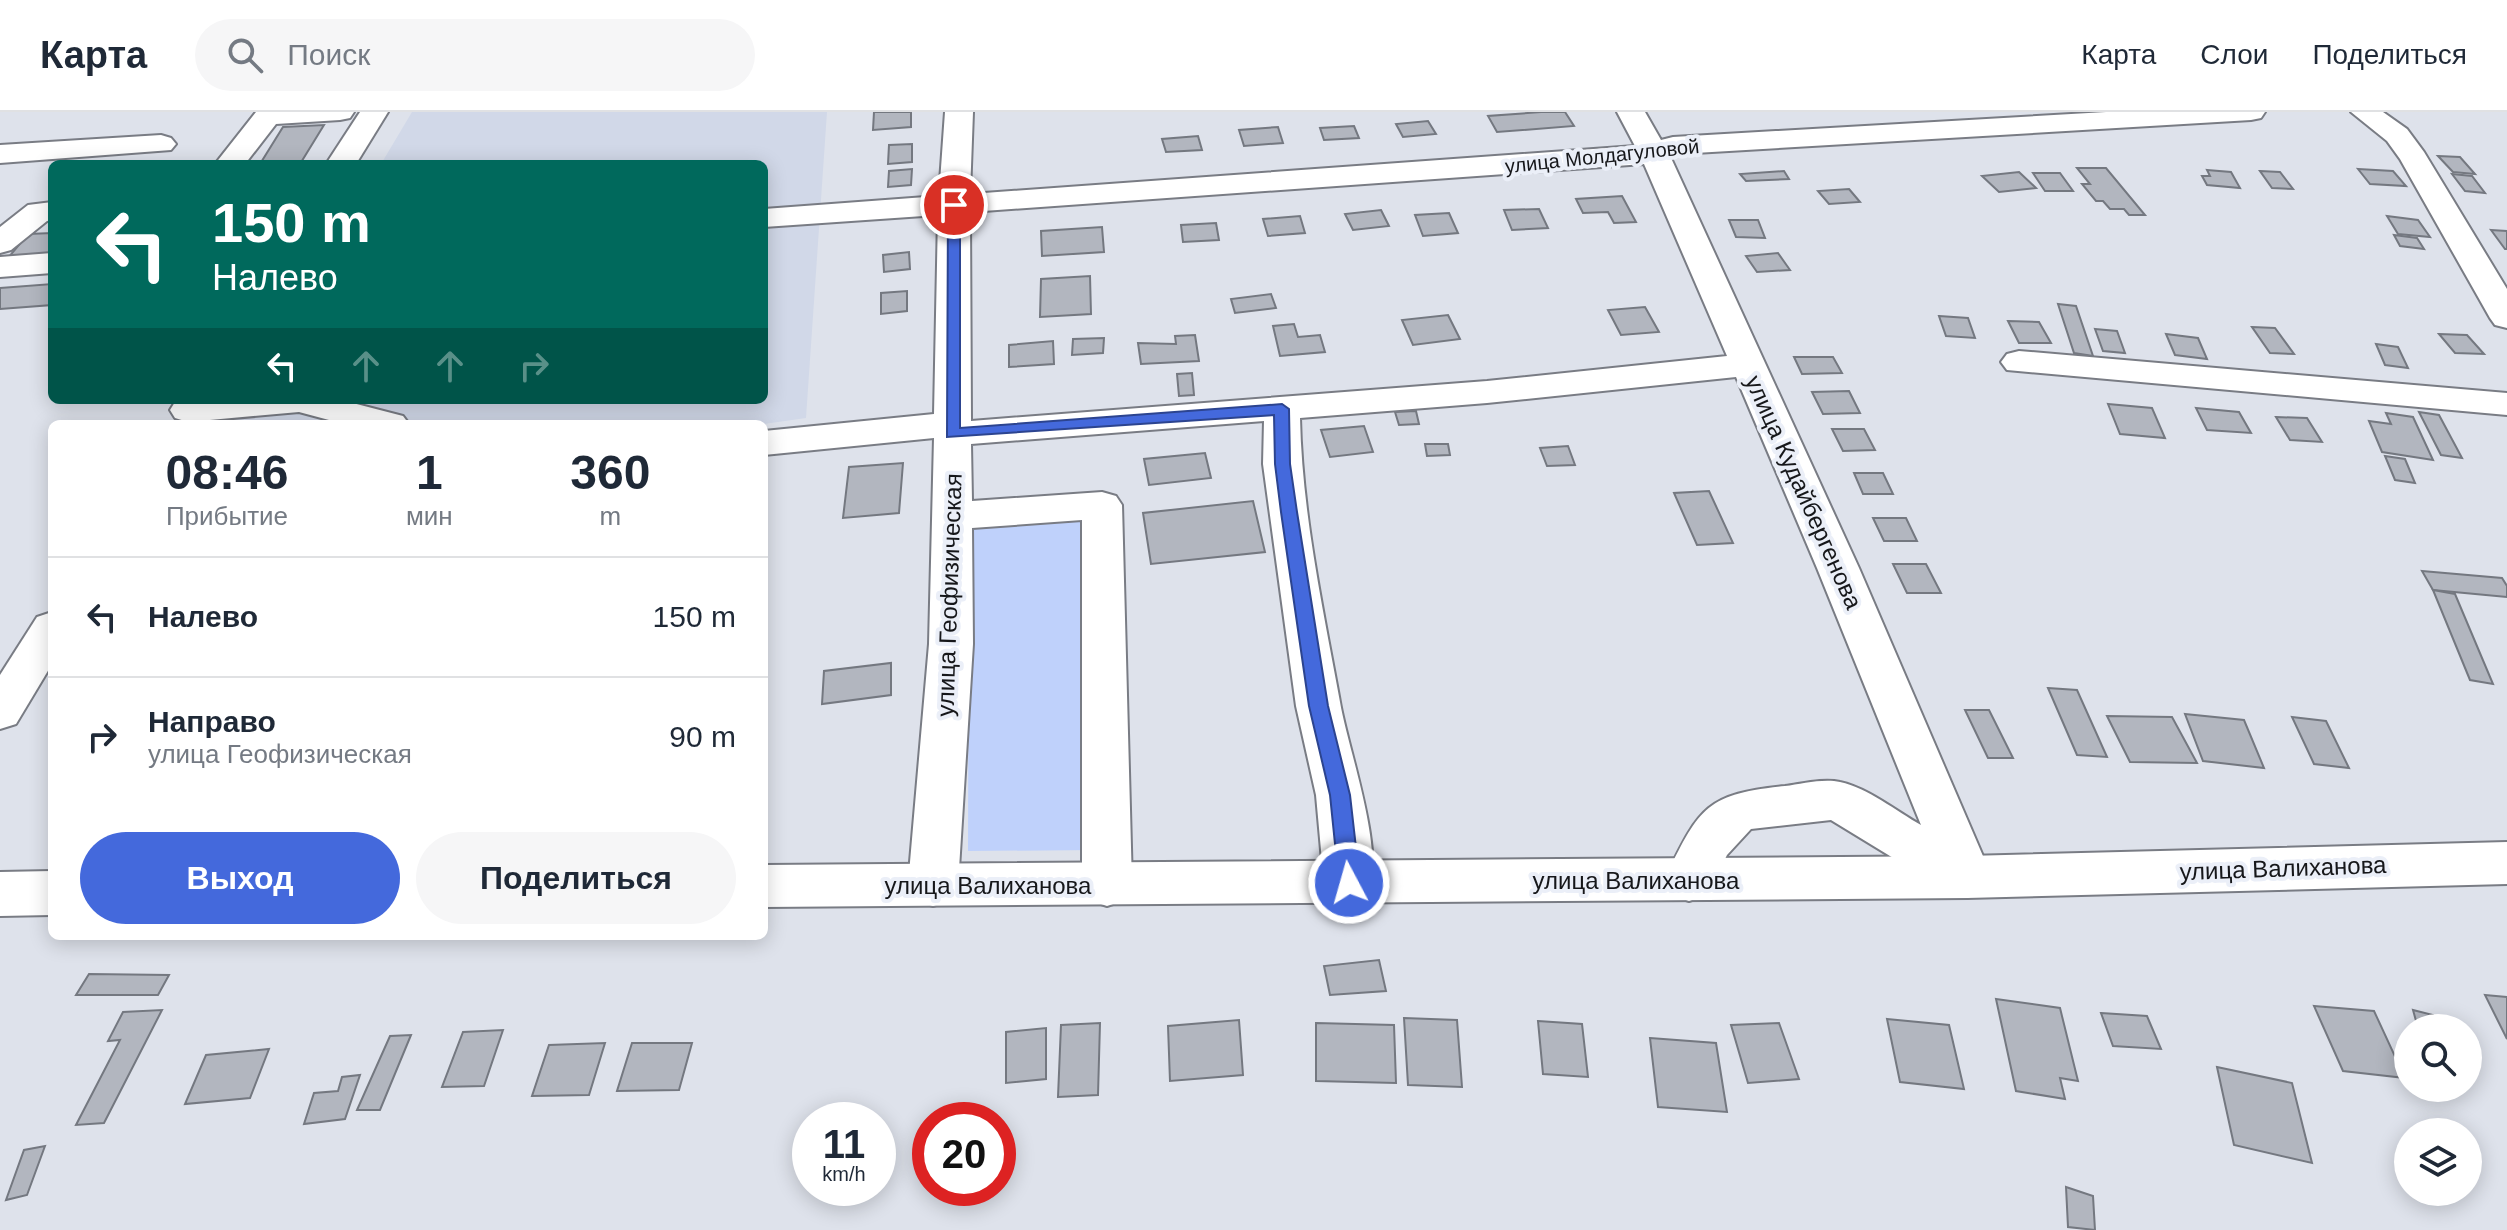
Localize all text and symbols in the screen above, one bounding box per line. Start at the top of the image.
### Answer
search box [195,19,755,91]
icon: search [223,33,267,77]
text: Карта [40,34,147,76]
text: Поиск [287,38,370,71]
text: Карта [2081,39,2156,70]
text: Слои [2200,39,2268,70]
text: Поделиться [2312,39,2467,70]
street label: улица Молдагуловой [1504,135,1700,177]
pin [920,171,988,239]
icon: arrive [932,183,976,227]
text: 150 m [212,191,371,254]
icon: left [80,192,184,296]
text: Налево [212,257,338,298]
icon: left [260,344,304,388]
icon: ahead [344,344,388,388]
icon: ahead [428,344,472,388]
icon: right [512,344,556,388]
street label: улица Кудайбергенова [1740,371,1868,614]
text: 08:46 [166,446,288,499]
text: 1 [416,446,443,499]
text: 360 [570,446,650,499]
street label: улица Геофизическая [931,473,967,717]
text: Прибытие [166,501,288,531]
text: мин [406,501,453,531]
text: m [600,501,621,531]
icon: left [80,595,124,639]
text: Налево [148,600,258,633]
text: 150 m [653,600,736,633]
text: Направо [148,705,276,738]
icon: right [80,715,124,759]
text: 90 m [669,720,736,753]
text: улица Геофизическая [148,739,412,769]
button: Выход [80,832,400,924]
button: Поделиться [416,832,736,924]
position arrow [1307,841,1391,925]
street label: улица Валиханова [2179,851,2388,885]
street label: улица Валиханова [1533,867,1740,894]
street label: улица Валиханова [885,872,1092,899]
map controls [2394,1014,2482,1206]
button: search [2394,1014,2482,1102]
speed limit sign: 20 [912,1102,1016,1206]
button: layers [2394,1118,2482,1206]
text: 11 [823,1122,865,1166]
text: km/h [822,1163,866,1185]

